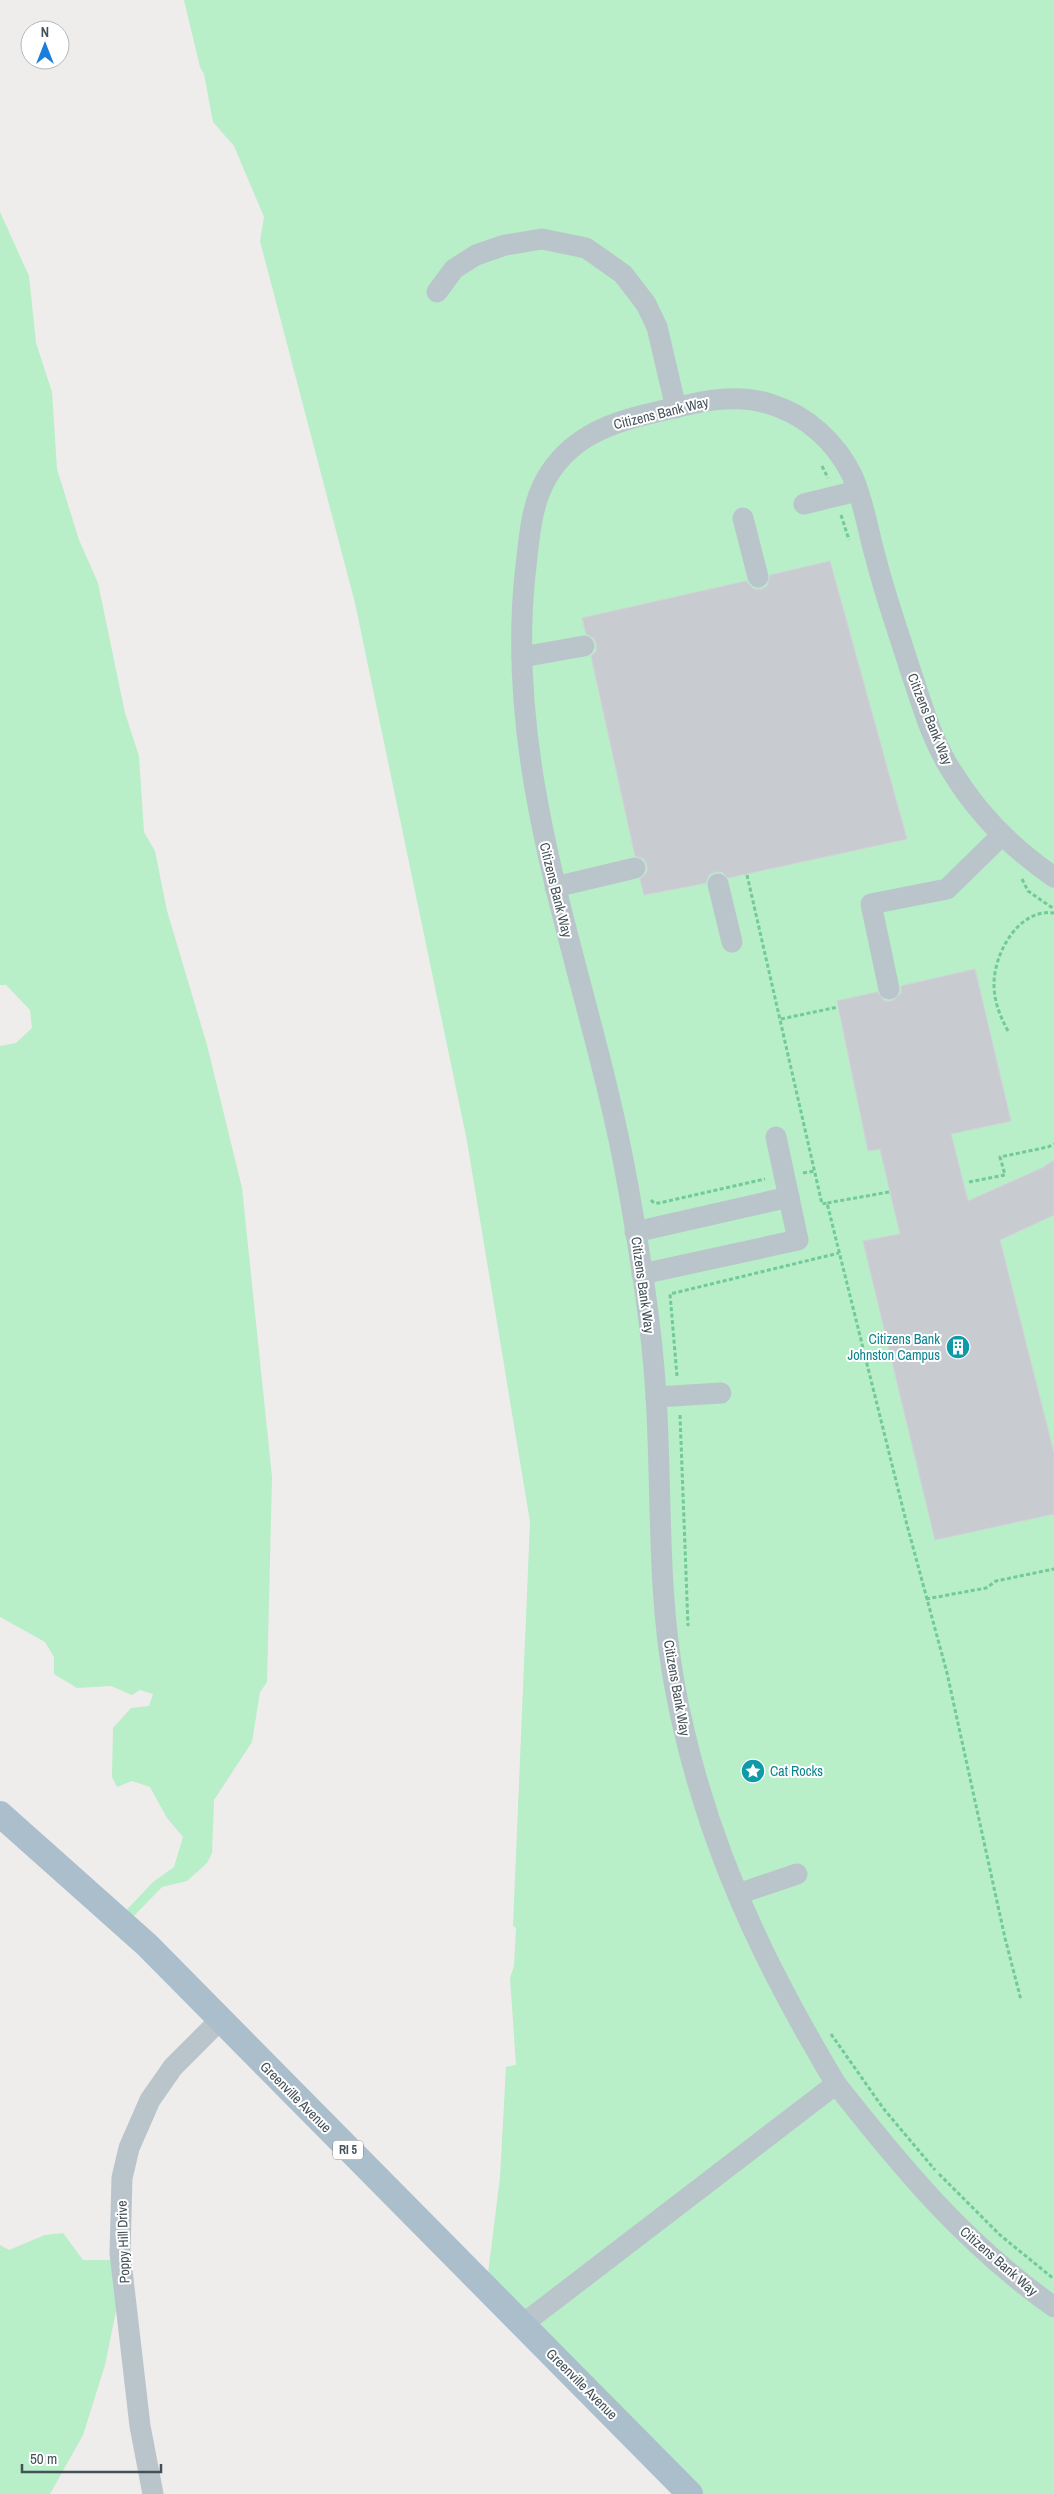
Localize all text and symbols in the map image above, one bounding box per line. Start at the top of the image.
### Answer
north arrow [20,20,70,70]
text: N [41,23,49,41]
street label: Citizens Bank Way [612,392,711,433]
street label: Citizens Bank Way [903,671,957,768]
street label: Citizens Bank Way [536,841,577,940]
street label: Citizens Bank Way [627,1236,659,1335]
place label: Citizens Bank Johnston Campus [847,1330,940,1364]
building icon: Citizens Bank Johnston Campus [945,1334,971,1360]
street label: Citizens Bank Way [660,1639,694,1738]
place icon: Cat Rocks [740,1758,766,1784]
place label: Cat Rocks [770,1762,823,1780]
street label: Greenville Avenue [257,2058,335,2136]
road number: RI 5 [333,2140,363,2160]
street label: Poppy Hill Drive [113,2200,133,2284]
street label: Citizens Bank Way [956,2222,1042,2300]
street label: Greenville Avenue [543,2345,621,2423]
scale bar [22,2442,161,2474]
text: 50 m [30,2448,57,2469]

